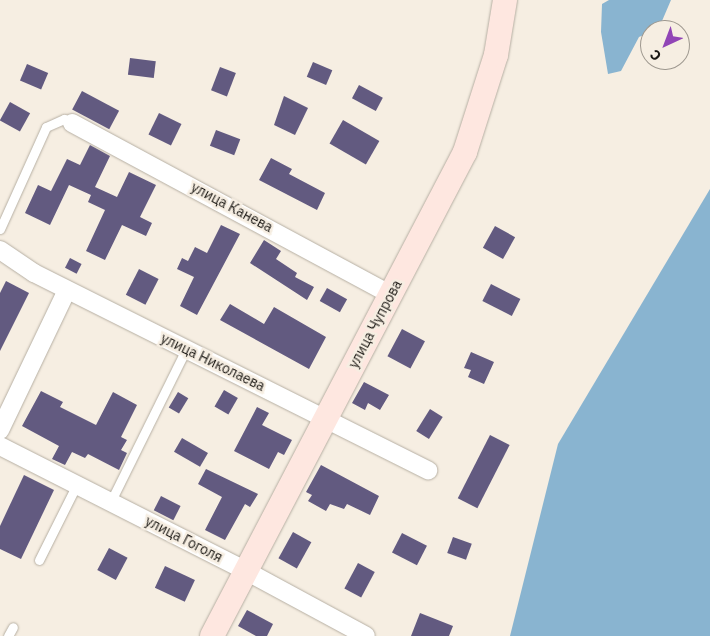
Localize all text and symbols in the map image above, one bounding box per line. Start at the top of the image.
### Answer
north arrow [640,20,690,70]
text: С [646,46,665,65]
street label: улица Канева [188,178,276,236]
street label: улица Чупрова [345,277,405,371]
street label: улица Николаева [158,330,268,394]
street label: улица Гоголя [143,512,225,566]

